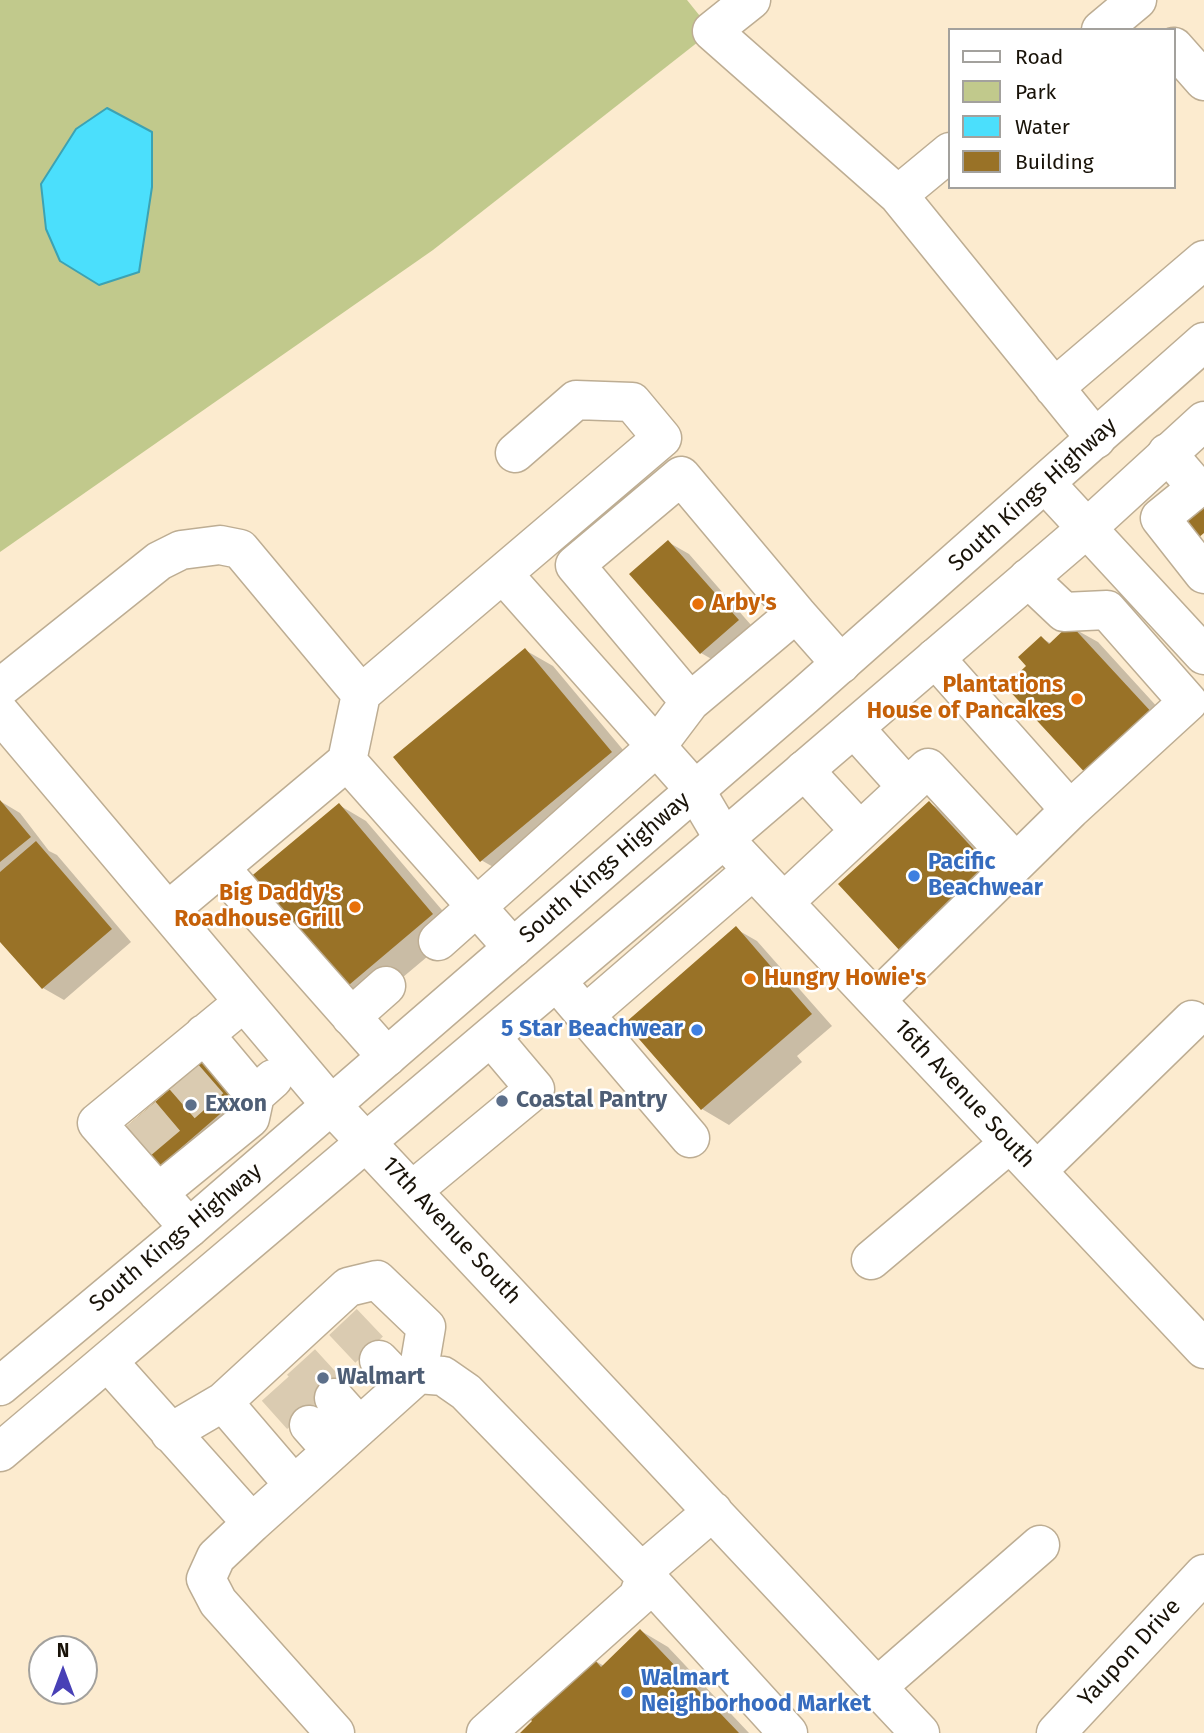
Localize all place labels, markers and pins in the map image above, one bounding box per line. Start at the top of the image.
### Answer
place label: Arby's [712,590,777,618]
marker: Arby's [690,596,706,612]
place label: Plantations House of Pancakes [867,672,1063,726]
marker: Plantations House of Pancakes [1069,691,1085,707]
place label: Pacific Beachwear [928,849,1043,903]
marker: Pacific Beachwear [906,868,922,884]
place label: Big Daddy's Roadhouse Grill [174,880,341,934]
marker: Big Daddy's Roadhouse Grill [347,899,363,915]
place label: Hungry Howie's [764,965,926,993]
marker: Hungry Howie's [742,971,758,987]
place label: 5 Star Beachwear [501,1016,683,1044]
marker: 5 Star Beachwear [689,1022,705,1038]
place label: Coastal Pantry [516,1087,667,1115]
place label: Exxon [205,1091,267,1119]
marker: Coastal Pantry [494,1093,510,1109]
marker: Exxon [183,1097,199,1113]
place label: Walmart [337,1364,425,1392]
marker: Walmart [315,1370,331,1386]
place label: Walmart Neighborhood Market [641,1665,871,1719]
marker: Walmart Neighborhood Market [619,1684,635,1700]

